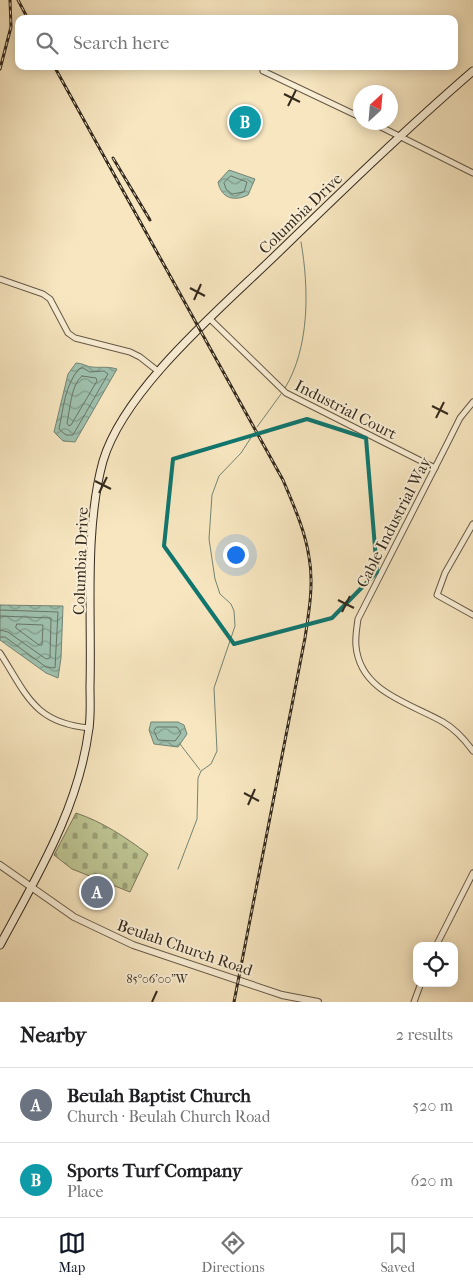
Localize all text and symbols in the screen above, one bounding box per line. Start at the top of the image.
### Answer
search box [15,15,458,70]
icon: search [33,29,61,57]
text: Search here [73,32,169,54]
north arrow [353,85,398,130]
pin: B [229,103,261,141]
street label: Columbia Drive [255,169,346,258]
street label: Industrial Court [292,376,400,443]
street label: Cable Industrial Way [352,453,435,591]
street label: Columbia Drive [69,506,92,615]
your location [223,542,249,568]
pin: A [81,873,113,911]
street label: Beulah Church Road [115,915,255,980]
map controls [413,942,458,987]
button: locate [413,942,458,987]
text: 85°06'00"W [127,972,189,986]
text: Nearby [20,1023,86,1047]
text: 2 results [396,1025,453,1044]
text: Beulah Baptist Church [67,1085,251,1107]
text: A [31,1096,41,1115]
text: 520 m [412,1096,453,1115]
text: Church · Beulah Church Road [67,1107,270,1126]
text: Sports Turf Company [67,1160,242,1182]
text: B [31,1171,41,1190]
text: 620 m [411,1171,453,1190]
text: Place [67,1182,103,1201]
tab: Map [58,1229,86,1276]
tab: Directions [202,1229,265,1276]
tab: Saved [380,1229,415,1276]

